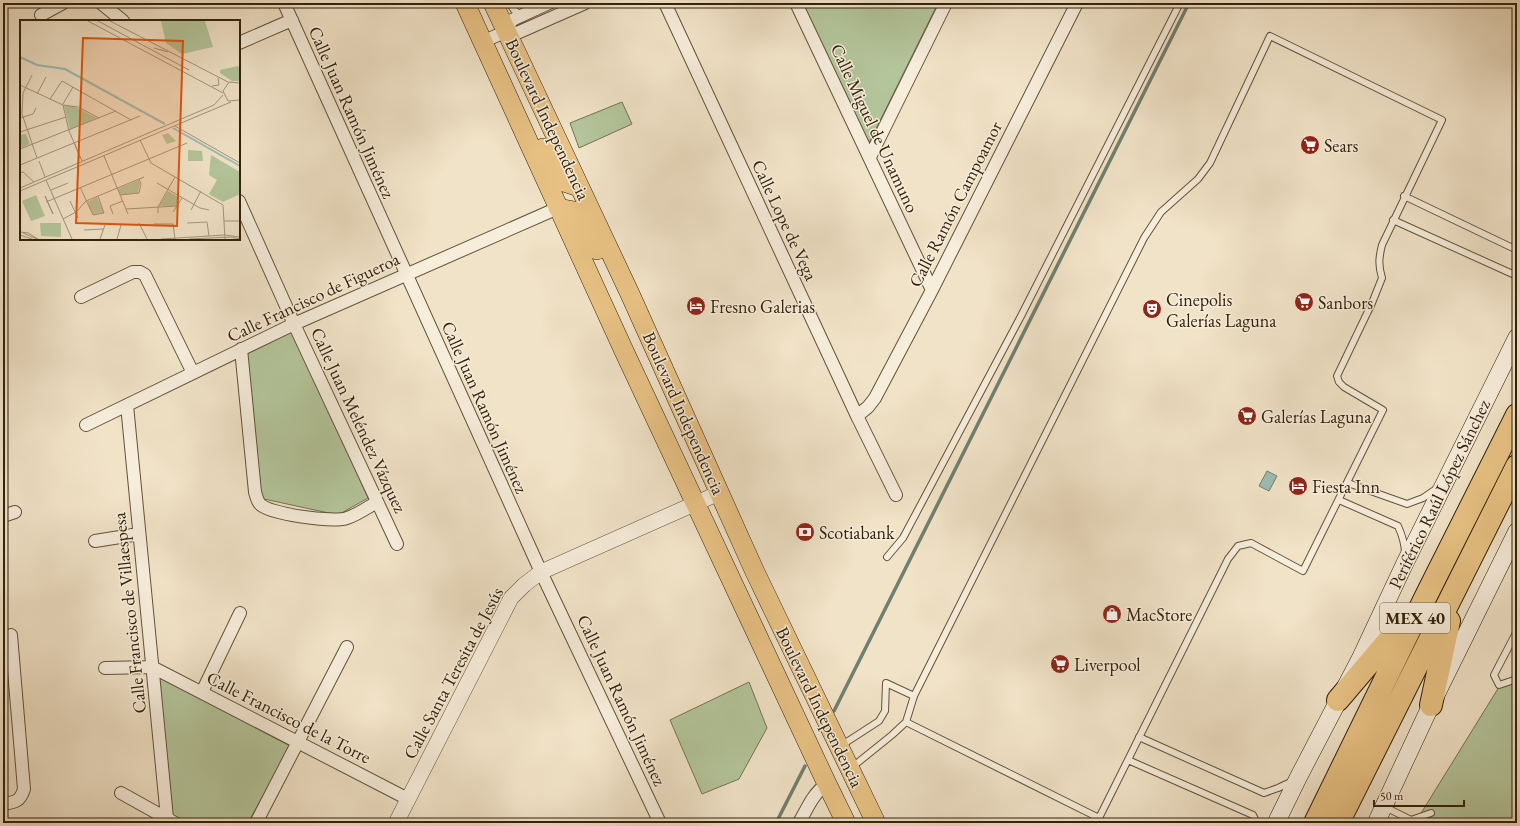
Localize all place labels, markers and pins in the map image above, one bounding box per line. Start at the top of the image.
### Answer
supermarket icon: Sears [1299,134,1321,156]
place label: Sears [1324,134,1359,157]
place label: Cinepolis Galerías Laguna [1166,288,1277,332]
supermarket icon: Sanbors [1293,291,1315,313]
place label: Sanbors [1318,291,1373,314]
hotel icon: Fresno Galerias [685,295,707,317]
place label: Fresno Galerias [710,295,815,318]
theatre icon: Cinepolis Galerías Laguna [1141,298,1163,320]
supermarket icon: Galerías Laguna [1236,405,1258,427]
place label: Galerías Laguna [1261,405,1372,428]
hotel icon: Fiesta Inn [1287,475,1309,497]
place label: Fiesta Inn [1312,475,1381,498]
bank icon: Scotiabank [794,521,816,543]
place label: Scotiabank [819,521,895,544]
shop icon: MacStore [1101,603,1123,625]
place label: MacStore [1126,603,1192,626]
supermarket icon: Liverpool [1049,653,1071,675]
place label: Liverpool [1074,653,1141,676]

